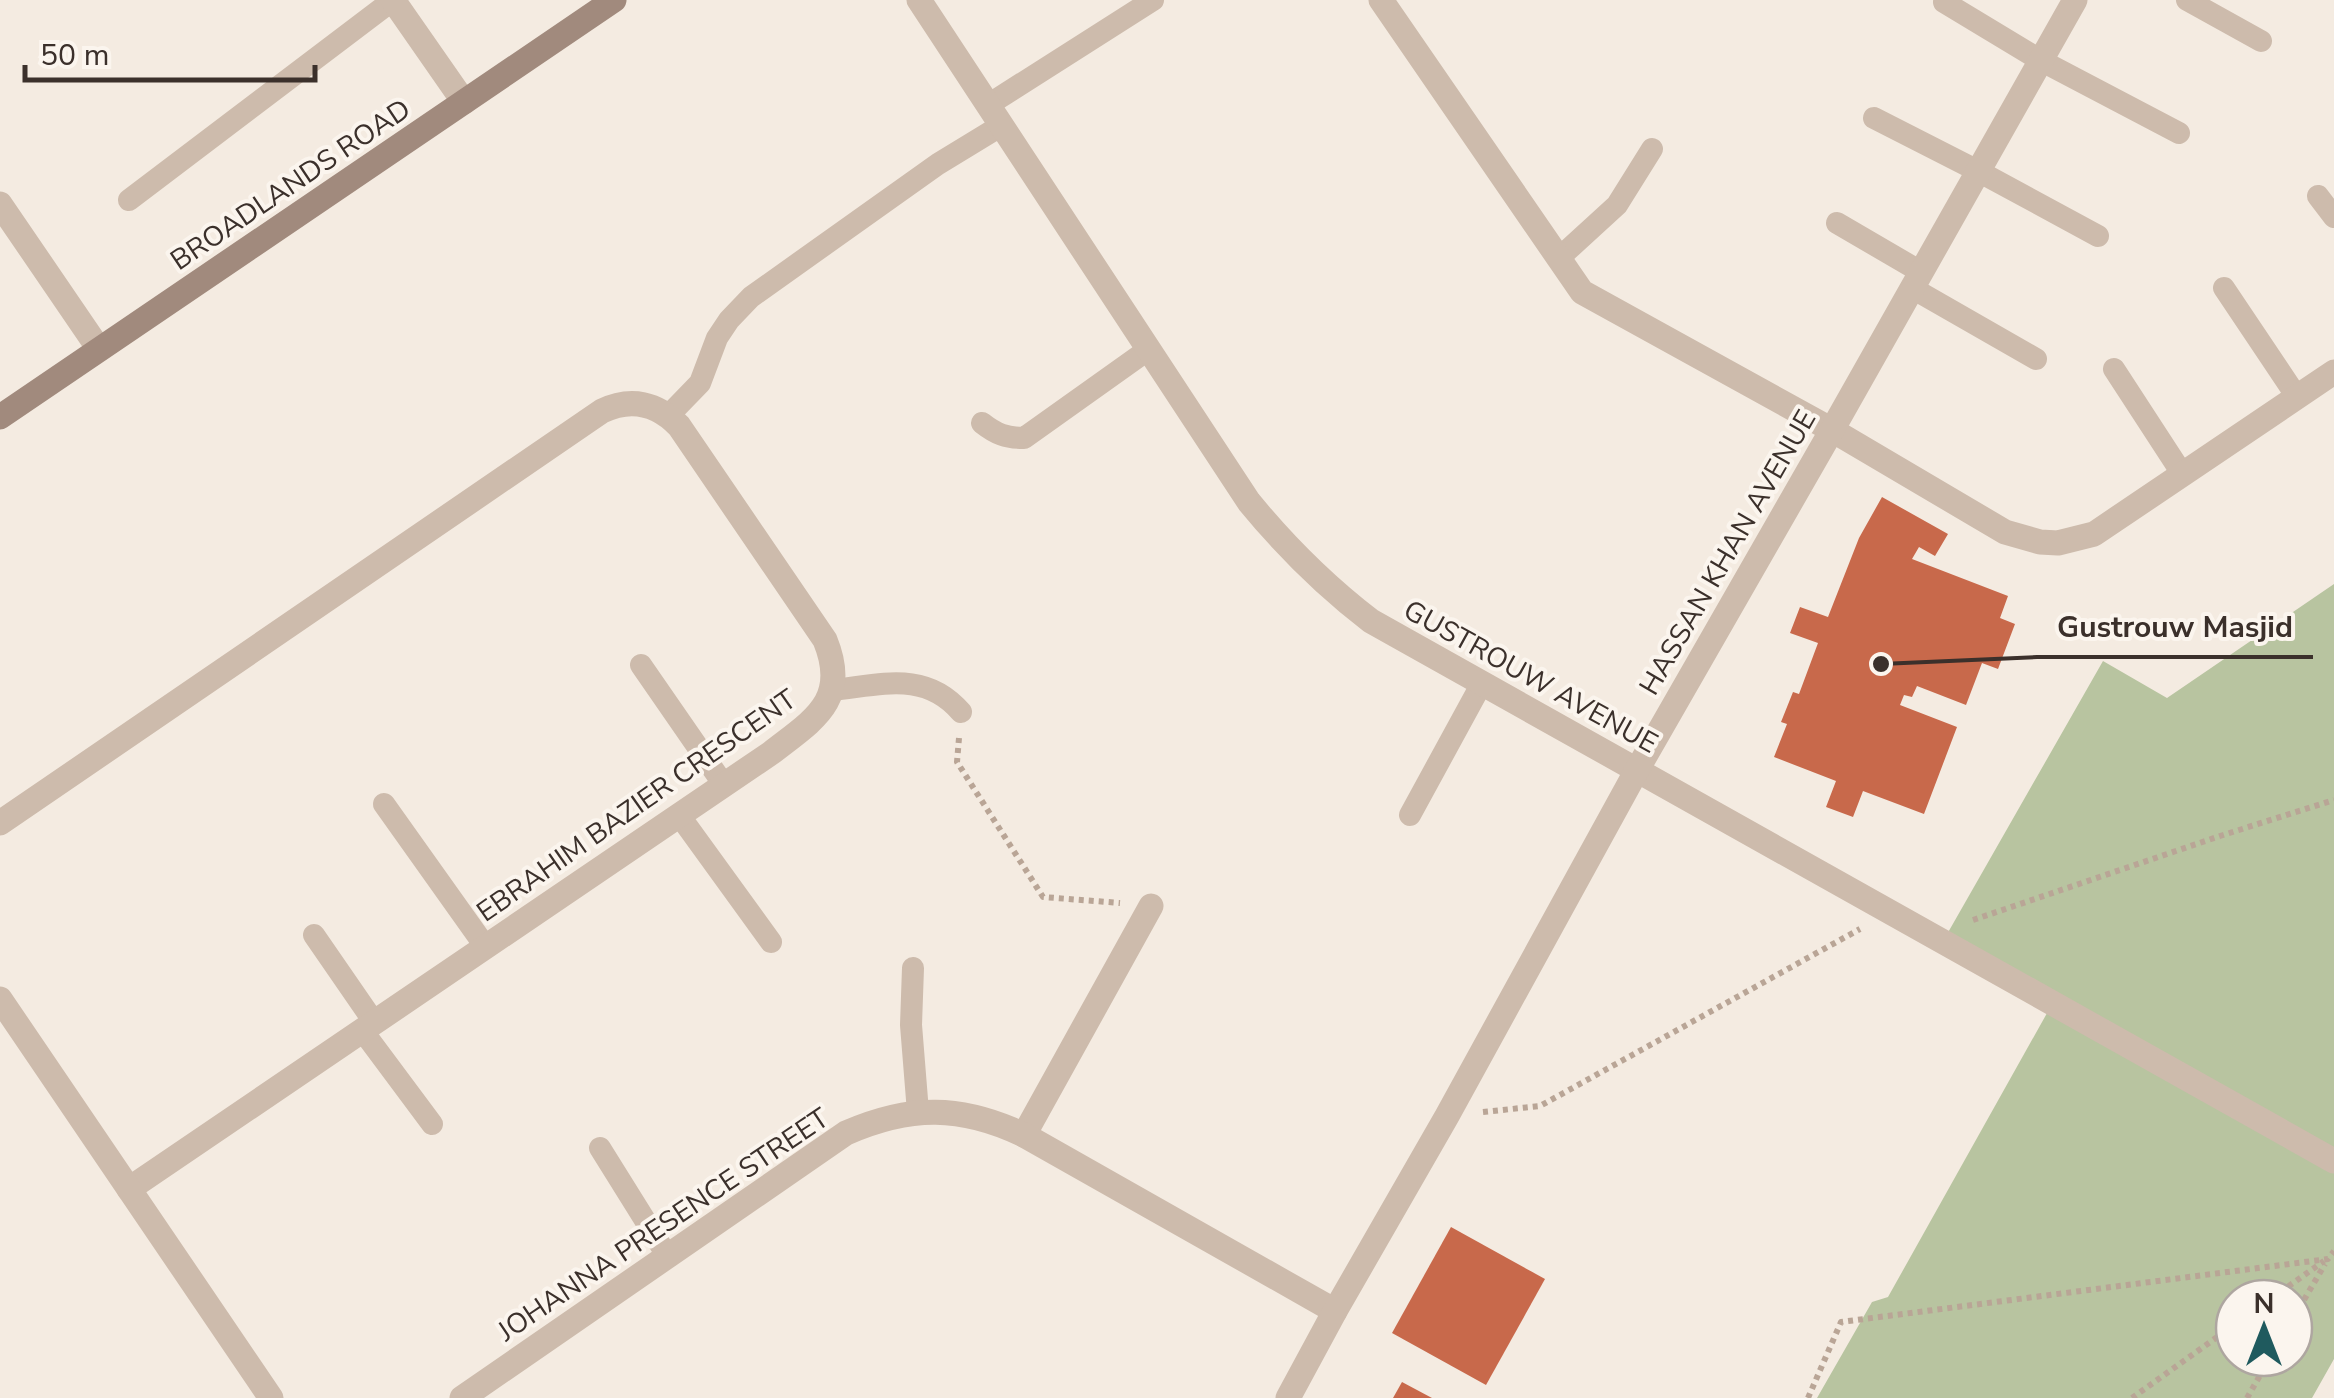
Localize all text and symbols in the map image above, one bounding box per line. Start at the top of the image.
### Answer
scale bar [25,20,315,82]
text: 50 m [40,35,109,76]
street label: BROADLANDS ROAD [163,90,418,279]
street label: HASSAN KHAN AVENUE [1631,403,1825,702]
street label: GUSTROUW AVENUE [1397,591,1664,763]
callout: Gustrouw Masjid [2037,597,2313,657]
text: Gustrouw Masjid [2057,607,2293,648]
street label: EBRAHIM BAZIER CRESCENT [469,681,804,931]
street label: JOHANNA PRESENCE STREET [490,1099,837,1351]
north arrow [2214,1278,2314,1378]
text: N [2254,1285,2274,1323]

